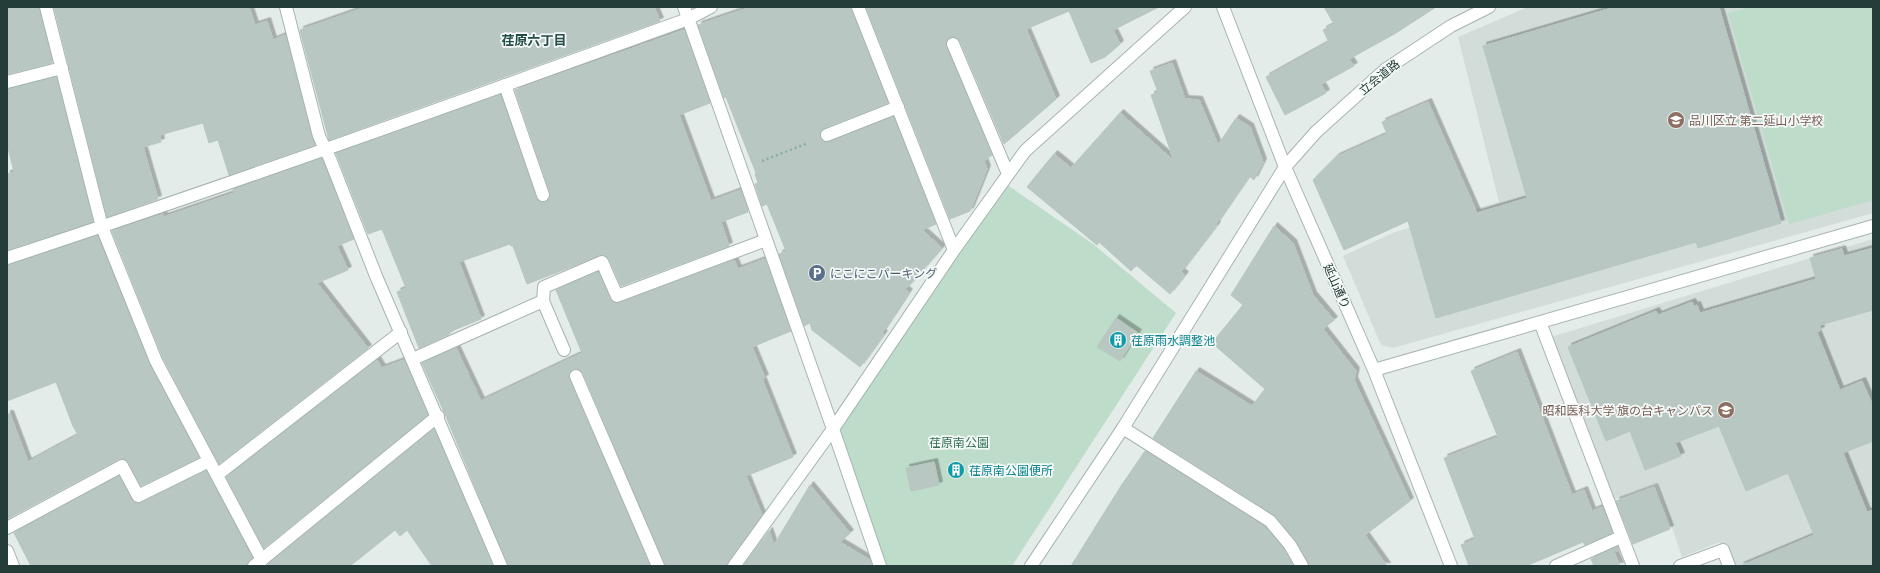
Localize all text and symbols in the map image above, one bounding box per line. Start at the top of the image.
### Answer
district label: 荏原六丁目 [501,31,567,49]
street label: 立会道路 [1355,55,1403,99]
school or university icon: 品川区立 第二延山小学校 [1666,110,1686,130]
place label: 品川区立 第二延山小学校 [1689,112,1823,129]
street label: 延山通り [1319,261,1355,311]
parking icon: にこにこパーキング [807,263,827,283]
place label: にこにこパーキング [830,265,937,282]
building icon: 荏原雨水調整池 [1108,330,1128,350]
place label: 荏原雨水調整池 [1131,332,1215,349]
school or university icon: 昭和医科大学 旗の台キャンパス [1716,400,1736,420]
place label: 昭和医科大学 旗の台キャンパス [1543,402,1713,419]
park label: 荏原南公園 [929,434,989,451]
building icon: 荏原南公園便所 [946,460,966,480]
place label: 荏原南公園便所 [969,462,1053,479]

